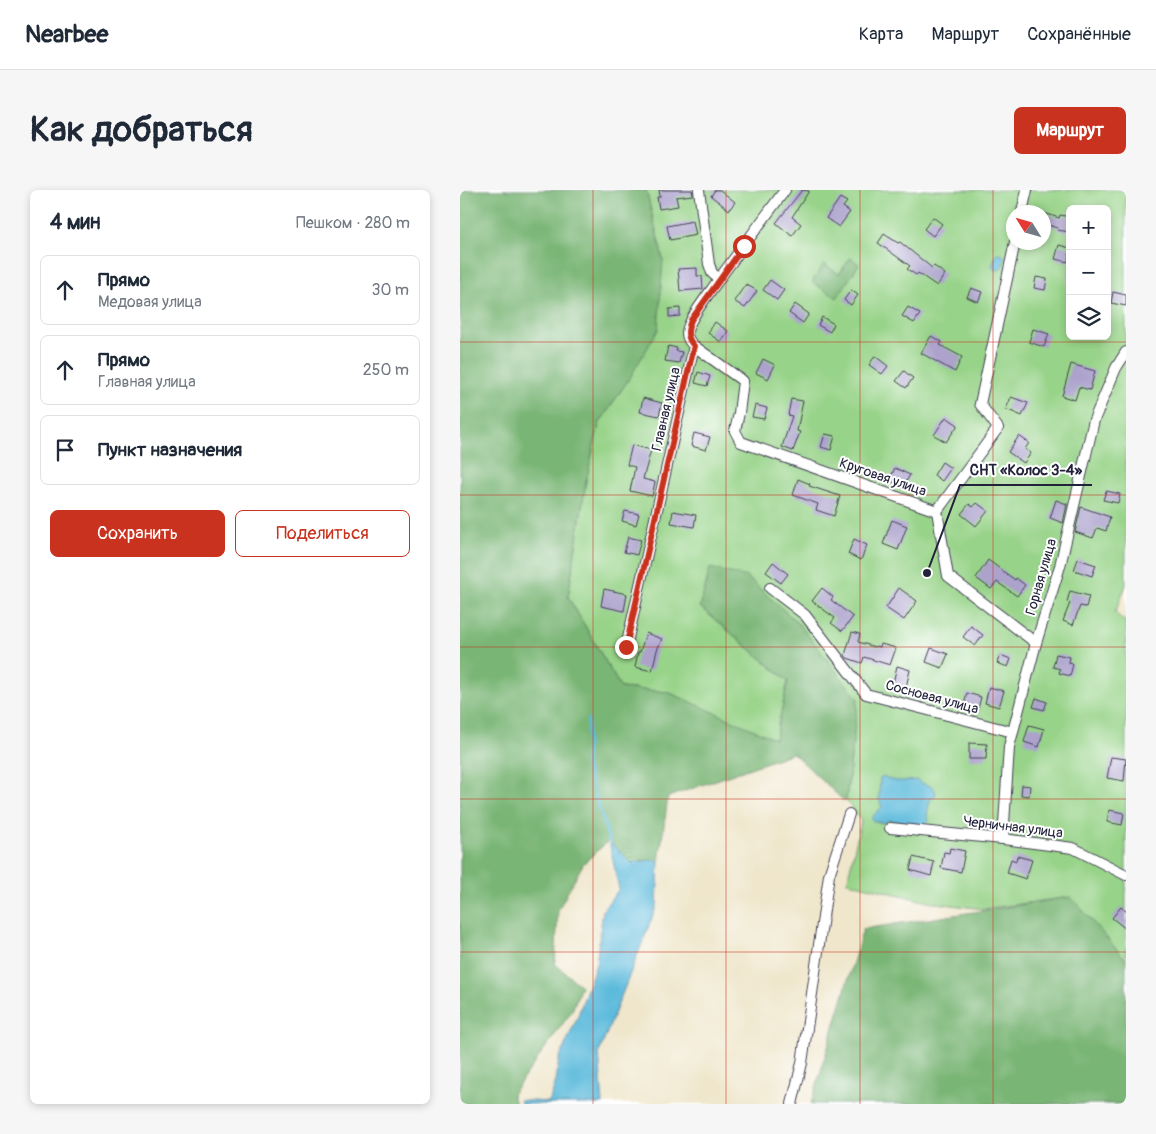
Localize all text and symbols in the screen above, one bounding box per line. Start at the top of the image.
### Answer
text: Nearbee [25,20,108,49]
text: Карта [859,23,903,46]
text: Маршрут [931,23,999,46]
text: Сохранённые [1027,23,1131,46]
button: Маршрут [1014,107,1126,154]
text: Как добраться [30,108,253,152]
north arrow [1006,205,1051,250]
map controls [1066,205,1111,340]
button: + [1066,205,1111,250]
text: 4 мин [50,209,100,236]
text: Пешком · 280 m [296,213,410,233]
route start [733,235,756,258]
button: − [1066,250,1111,295]
text: Прямо [98,268,150,292]
icon: ahead [51,276,79,304]
text: 30 m [371,280,409,300]
text: Медовая улица [98,292,202,312]
button: layers [1066,295,1111,340]
text: Прямо [98,348,150,372]
icon: ahead [51,356,79,384]
text: 250 m [363,360,409,380]
street label: Главная улица [648,365,684,453]
text: Главная улица [98,372,196,392]
icon: arrive [51,436,79,464]
text: Пункт назначения [98,438,242,462]
street label: Круговая улица [837,454,929,500]
callout: СНТ «Колос 3-4» [960,455,1092,485]
text: СНТ «Колос 3-4» [970,461,1083,480]
button: Сохранить [50,510,225,557]
button: Поделиться [235,510,410,557]
street label: Горная улица [1022,537,1060,617]
route end [615,636,638,659]
street label: Сосновая улица [884,676,980,718]
street label: Черничная улица [962,812,1064,842]

